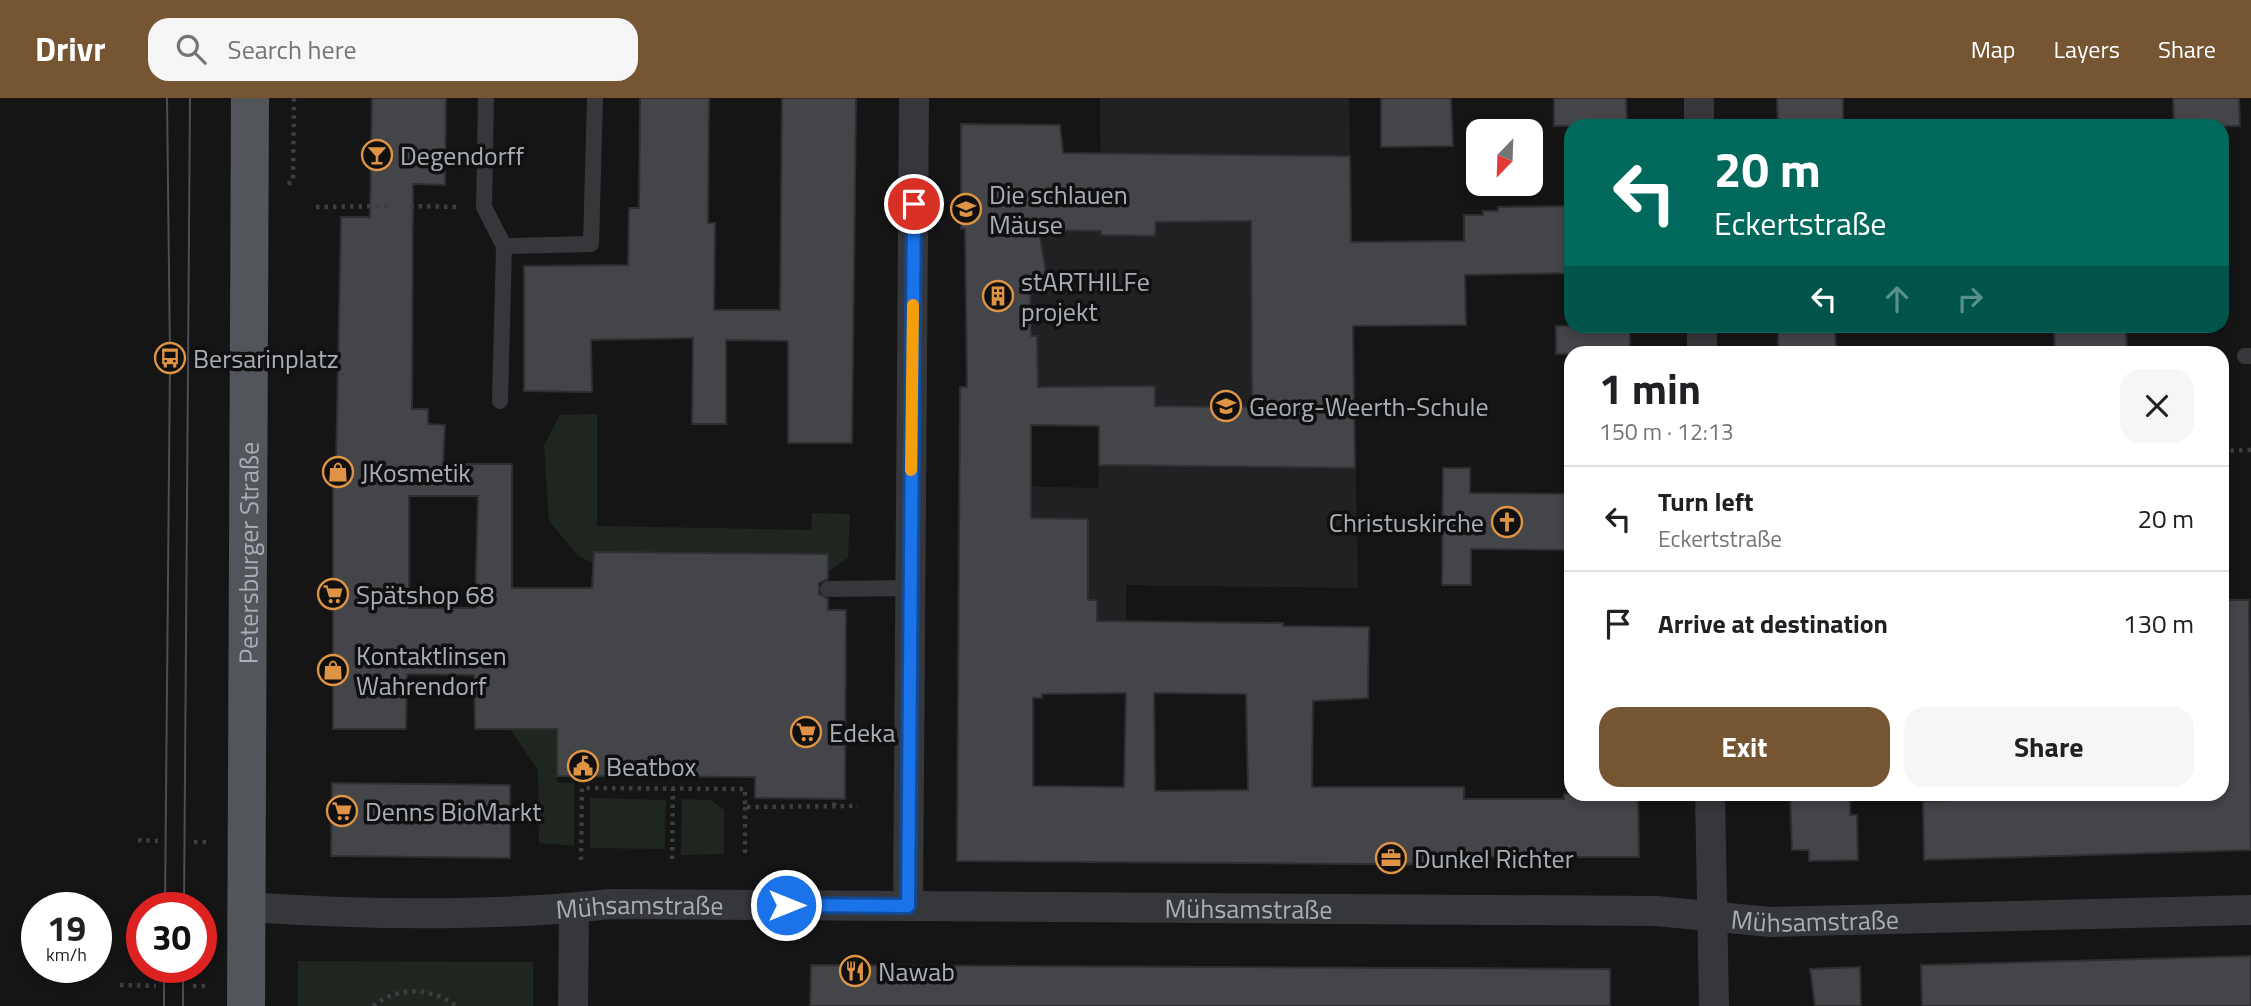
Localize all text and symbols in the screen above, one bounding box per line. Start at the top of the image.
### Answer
search box [148,18,638,81]
text: Drivr [35,24,106,74]
icon: search [172,30,210,68]
text: Search here [228,30,357,69]
text: Map [1971,31,2016,67]
text: Layers [2054,31,2120,67]
text: Share [2158,31,2216,67]
north arrow [1466,119,1544,196]
map controls [1466,119,1543,196]
text: 20 m [1714,131,1821,206]
place label: Degendorff [400,136,524,175]
bar icon: Degendorff [360,138,394,172]
icon: left [1599,147,1690,238]
pin [884,174,944,234]
place label: Die schlauen Mäuse [989,175,1128,244]
icon: arrive [895,185,933,223]
school or university icon: Die schlauen Mäuse [949,192,983,226]
text: Eckertstraße [1714,199,1886,247]
place label: stARTHILFe projekt [1021,262,1150,331]
building icon: stARTHILFe projekt [981,279,1015,313]
icon: left [1805,280,1843,318]
icon: ahead [1878,280,1916,318]
icon: right [1951,280,1989,318]
place label: Bersarinplatz [193,339,339,378]
bus stop icon: Bersarinplatz [153,341,187,375]
text: 1 min [1599,356,1701,420]
button: close [2120,369,2194,443]
place label: Georg-Weerth-Schule [1249,387,1489,426]
school or university icon: Georg-Weerth-Schule [1209,389,1243,423]
text: 150 m · 12:13 [1599,414,1734,449]
street label: Petersburger Straße [228,442,268,664]
place label: JKosmetik [361,453,471,492]
shop icon: JKosmetik [321,455,355,489]
text: Turn left [1658,482,1753,521]
text: 20 m [2137,499,2194,538]
icon: left [1599,500,1637,538]
place label: Christuskirche [1329,503,1484,542]
church icon: Christuskirche [1490,505,1524,539]
text: Eckertstraße [1658,521,1782,556]
place label: Spätshop 68 [356,575,494,614]
supermarket icon: Spätshop 68 [316,577,350,611]
text: Arrive at destination [1658,604,1888,643]
text: 130 m [2123,604,2194,643]
icon: arrive [1599,605,1637,643]
place label: Kontaktlinsen Wahrendorf [356,636,507,705]
shop icon: Kontaktlinsen Wahrendorf [316,653,350,687]
button: Exit [1599,707,1890,787]
button: Share [1904,707,2194,787]
place label: Edeka [829,713,895,752]
supermarket icon: Edeka [789,715,823,749]
place label: Beatbox [606,747,696,786]
public building icon: Beatbox [566,749,600,783]
place label: Denns BioMarkt [365,792,541,831]
supermarket icon: Denns BioMarkt [325,794,359,828]
place label: Dunkel Richter [1414,839,1574,878]
office icon: Dunkel Richter [1374,841,1408,875]
position arrow [749,868,823,942]
street label: Mühsamstraße [554,884,724,928]
street label: Mühsamstraße [1164,888,1333,928]
speed limit sign: 30 [126,892,217,983]
street label: Mühsamstraße [1729,899,1899,942]
text: 19 [47,901,86,955]
text: km/h [46,941,87,968]
place label: Nawab [878,952,955,991]
restaurant icon: Nawab [838,954,872,988]

